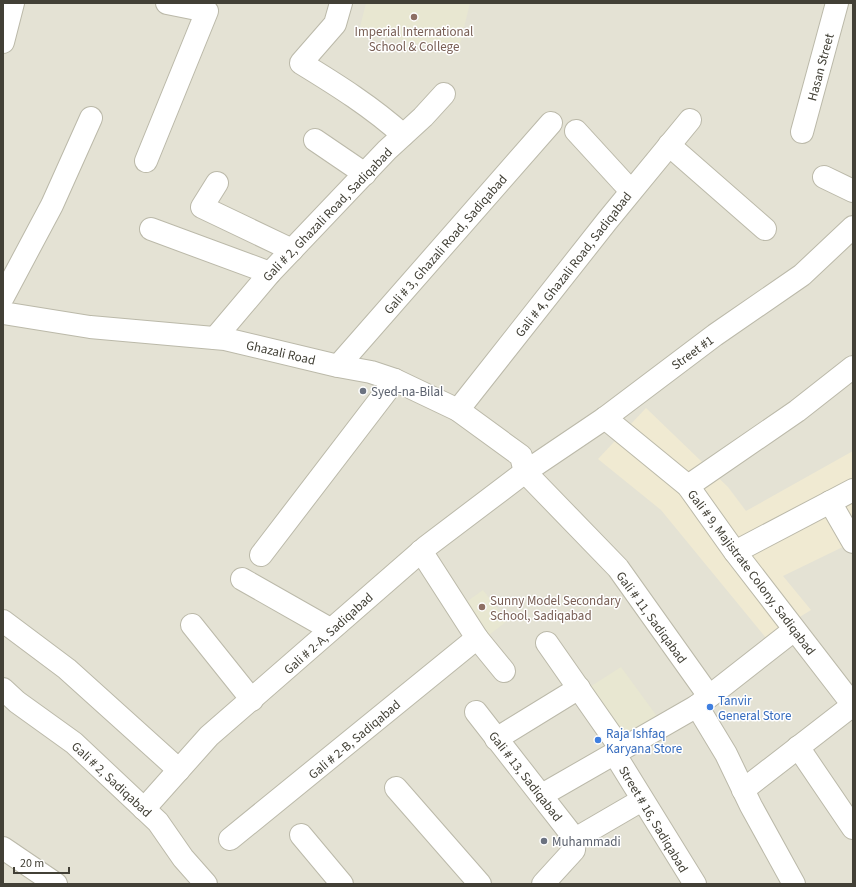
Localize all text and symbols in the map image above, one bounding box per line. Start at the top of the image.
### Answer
marker: Imperial International School & College [409,12,419,22]
place label: Imperial International School & College [355,23,473,56]
street label: Hasan Street [803,31,839,103]
street label: Gali # 2, Ghazali Road, Sadiqabad [259,144,397,286]
street label: Gali # 3, Ghazali Road, Sadiqabad [380,171,512,318]
street label: Gali # 4, Ghazali Road, Sadiqabad [511,188,636,341]
street label: Street #1 [668,331,717,374]
street label: Ghazali Road [244,336,317,370]
place label: Syed-na-Bilal [371,383,443,401]
marker: Syed-na-Bilal [358,386,368,396]
street label: Gali # 9, Majistrate Colony, Sadiqabad [683,486,819,659]
street label: Gali # 11, Sadiqabad [612,568,691,667]
street label: Gali # 2-A, Sadiqabad [280,589,377,679]
place label: Sunny Model Secondary School, Sadiqabad [490,592,621,625]
marker: Sunny Model Secondary School, Sadiqabad [477,602,487,612]
place label: Tanvir General Store [718,692,791,725]
street label: Gali # 2-B, Sadiqabad [305,696,405,784]
marker: Tanvir General Store [705,702,715,712]
place label: Raja Ishfaq Karyana Store [606,725,682,758]
street label: Gali # 13, Sadiqabad [484,728,566,825]
marker: Raja Ishfaq Karyana Store [593,735,603,745]
street label: Gali # 2, Sadiqabad [67,738,155,822]
street label: Street # 16, Sadiqabad [614,763,692,876]
place label: Muhammadi [552,833,621,851]
marker: Muhammadi [539,836,549,846]
scale bar [14,849,69,875]
text: 20 m [20,855,44,872]

